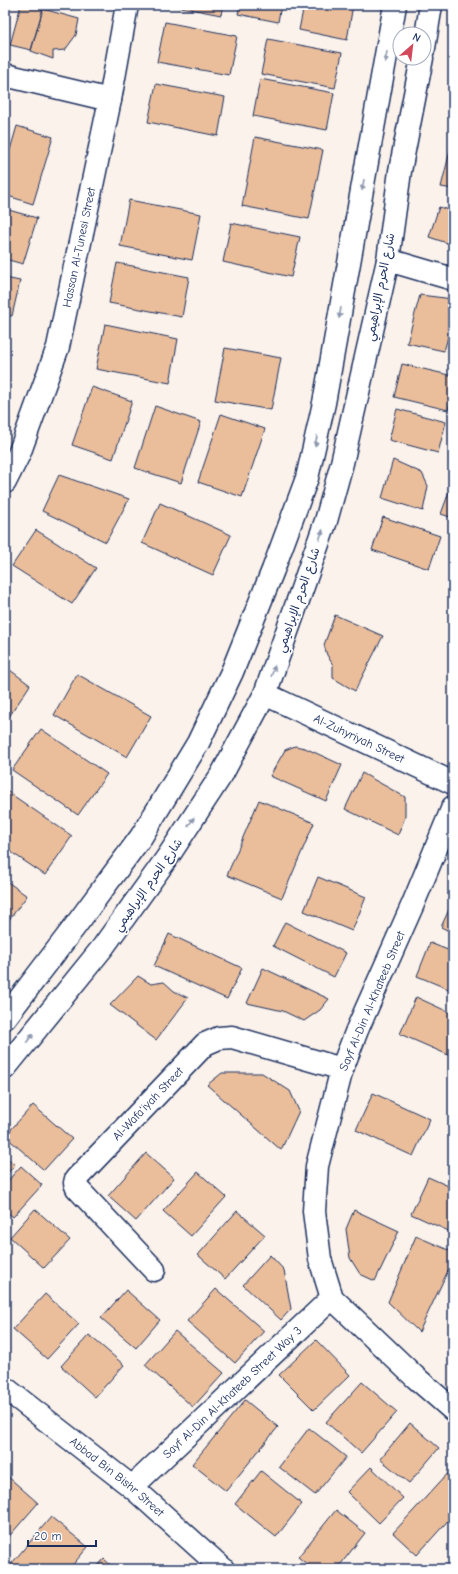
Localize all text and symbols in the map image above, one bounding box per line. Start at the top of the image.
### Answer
north arrow [392,26,432,66]
text: N [410,30,423,45]
one-way arrow [383,51,389,63]
one-way arrow [360,179,366,191]
street label: Hassan Al-Tunesi Street [60,186,99,309]
street label: شارع الحرم الإبراهيمي [363,232,401,343]
one-way arrow [337,307,343,319]
one-way arrow [312,435,318,447]
one-way arrow [318,529,324,541]
street label: شارع الحرم الإبراهيمي [273,546,326,656]
one-way arrow [270,665,276,677]
street label: Al-Zuhyriyah Street [311,711,407,766]
one-way arrow [187,817,195,827]
street label: شارع الحرم الإبراهيمي [111,836,189,936]
street label: Sayf Al-Din Al-Khateeb Street [336,929,408,1073]
one-way arrow [25,1033,34,1044]
street label: Al-Wafa'iyah Street [110,1064,187,1143]
street label: Sayf Al-Din Al-Khateeb Street Way 3 [160,1323,305,1461]
street label: Abbad Bin Bishr Street [67,1434,167,1520]
scale bar [28,1522,96,1548]
text: 20 m [34,1529,62,1543]

